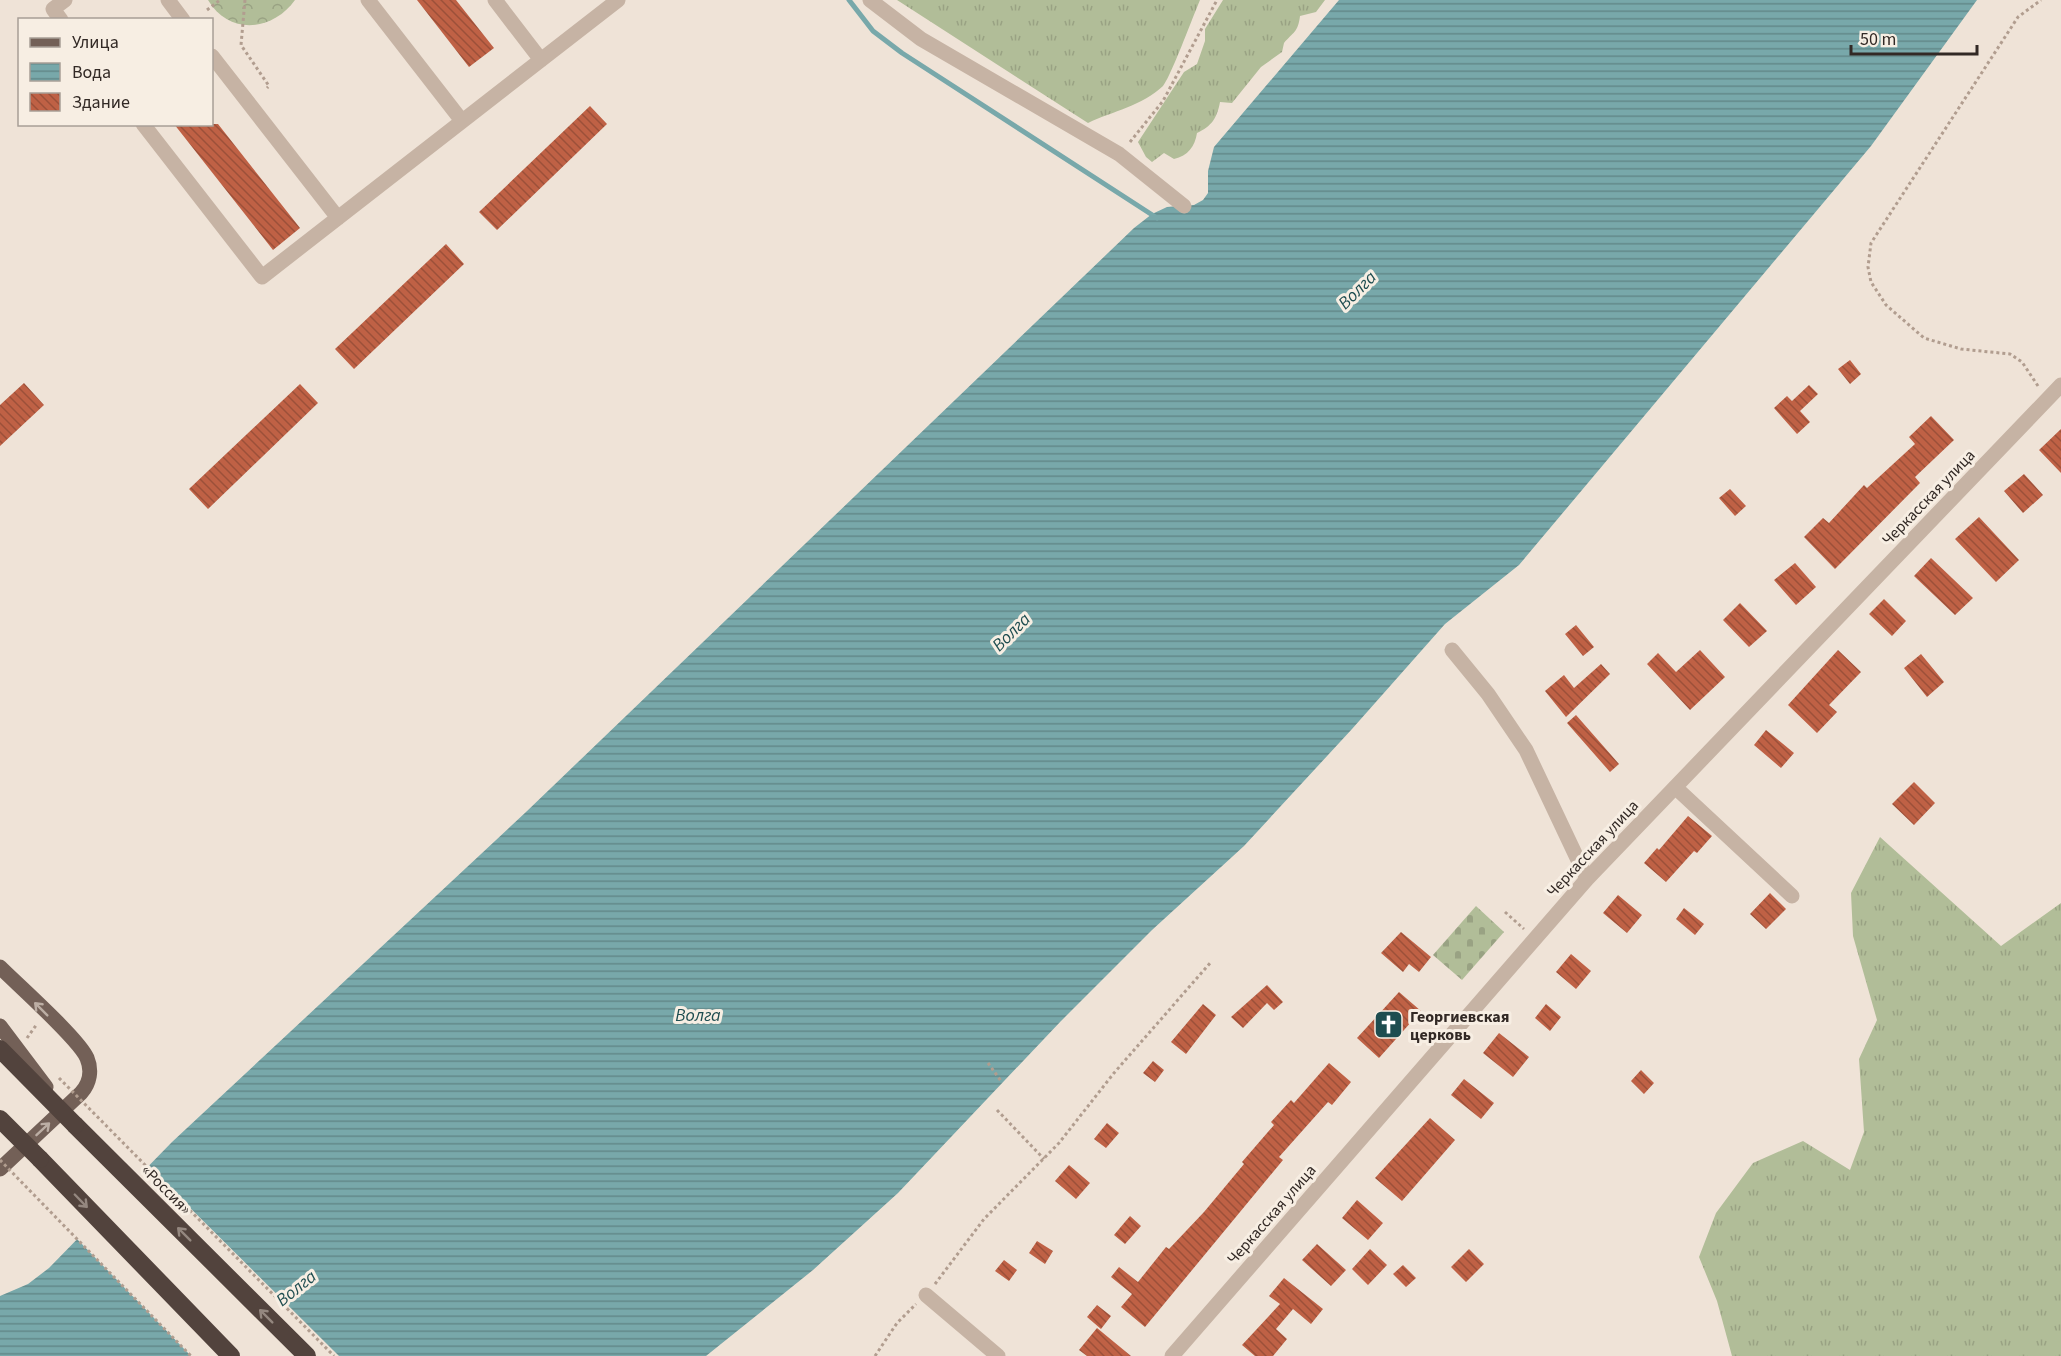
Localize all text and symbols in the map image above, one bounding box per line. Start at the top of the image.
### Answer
legend [18,18,213,126]
scale bar [1851,18,1977,56]
text: 50 m [1860,27,1896,52]
text: Улица [72,30,119,55]
text: Вода [72,60,111,85]
text: Здание [72,90,130,115]
water label: Волга [1332,265,1383,315]
street label: Черкасская улица [1877,445,1980,551]
water label: Волга [986,607,1037,657]
street label: Черкасская улица [1542,795,1644,902]
one-way arrow [34,1001,49,1016]
water label: Волга [675,1003,721,1028]
place label: Георгиевская церковь [1410,1006,1510,1046]
church icon: Георгиевская церковь [1373,1009,1405,1041]
one-way arrow [35,1122,50,1137]
street label: «Россия» [136,1160,196,1220]
street label: Черкасская улица [1222,1160,1321,1269]
one-way arrow [73,1194,88,1209]
one-way arrow [177,1226,192,1241]
water label: Волга [271,1264,322,1312]
one-way arrow [259,1308,274,1323]

